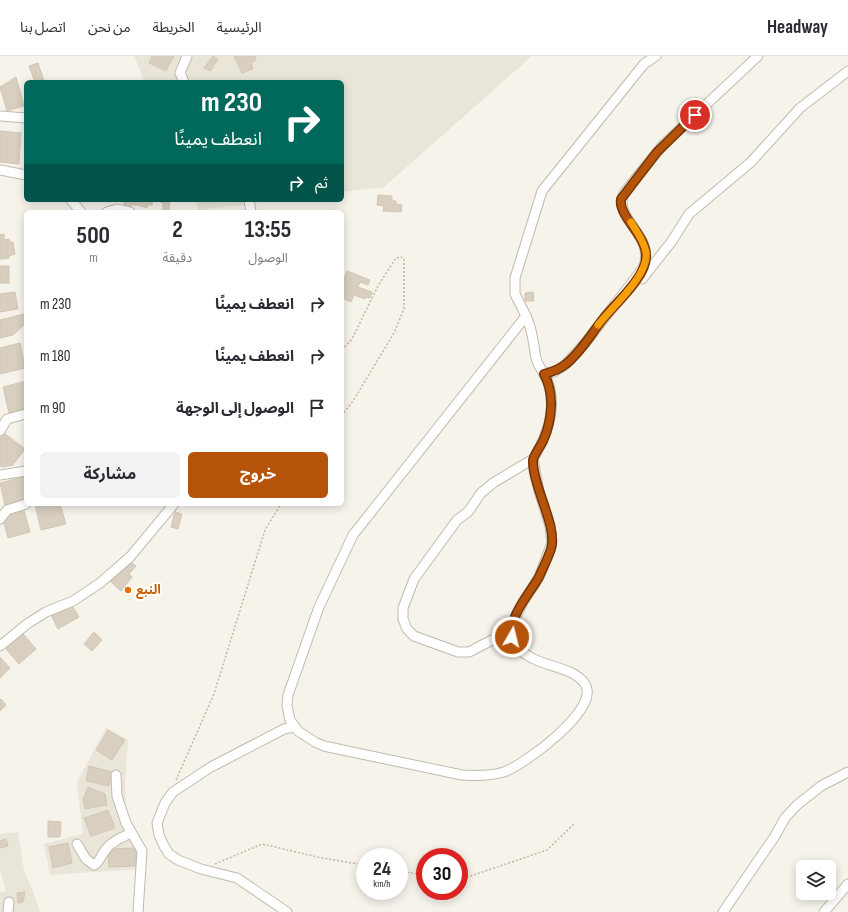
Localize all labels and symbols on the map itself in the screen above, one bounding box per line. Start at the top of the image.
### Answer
pin [678,98,712,132]
place label: النبع [136,582,161,599]
marker: النبع [123,585,133,595]
position arrow [491,616,533,658]
speed limit sign: 30 [416,848,468,900]

